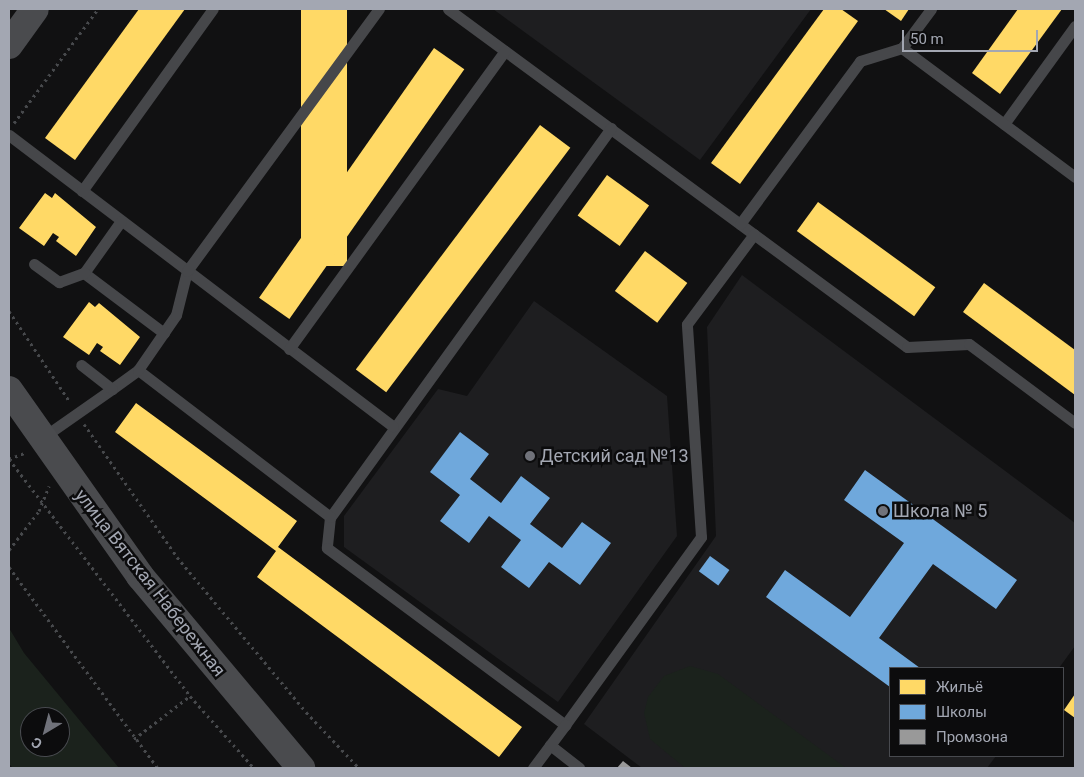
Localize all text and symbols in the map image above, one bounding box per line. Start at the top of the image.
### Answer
scale bar [904,20,1040,52]
text: 50 m [910,30,944,48]
place label: Детский сад №13 [540,445,689,467]
marker: Детский сад №13 [524,450,536,462]
street label: улица Вятская Набережная [70,485,230,681]
place label: Школа № 5 [893,500,987,522]
marker: Школа № 5 [877,505,889,517]
legend [889,667,1064,757]
text: Жильё [936,678,983,696]
text: Школы [936,703,987,721]
north arrow [20,707,70,757]
text: Промзона [936,728,1008,746]
text: С [28,734,45,752]

